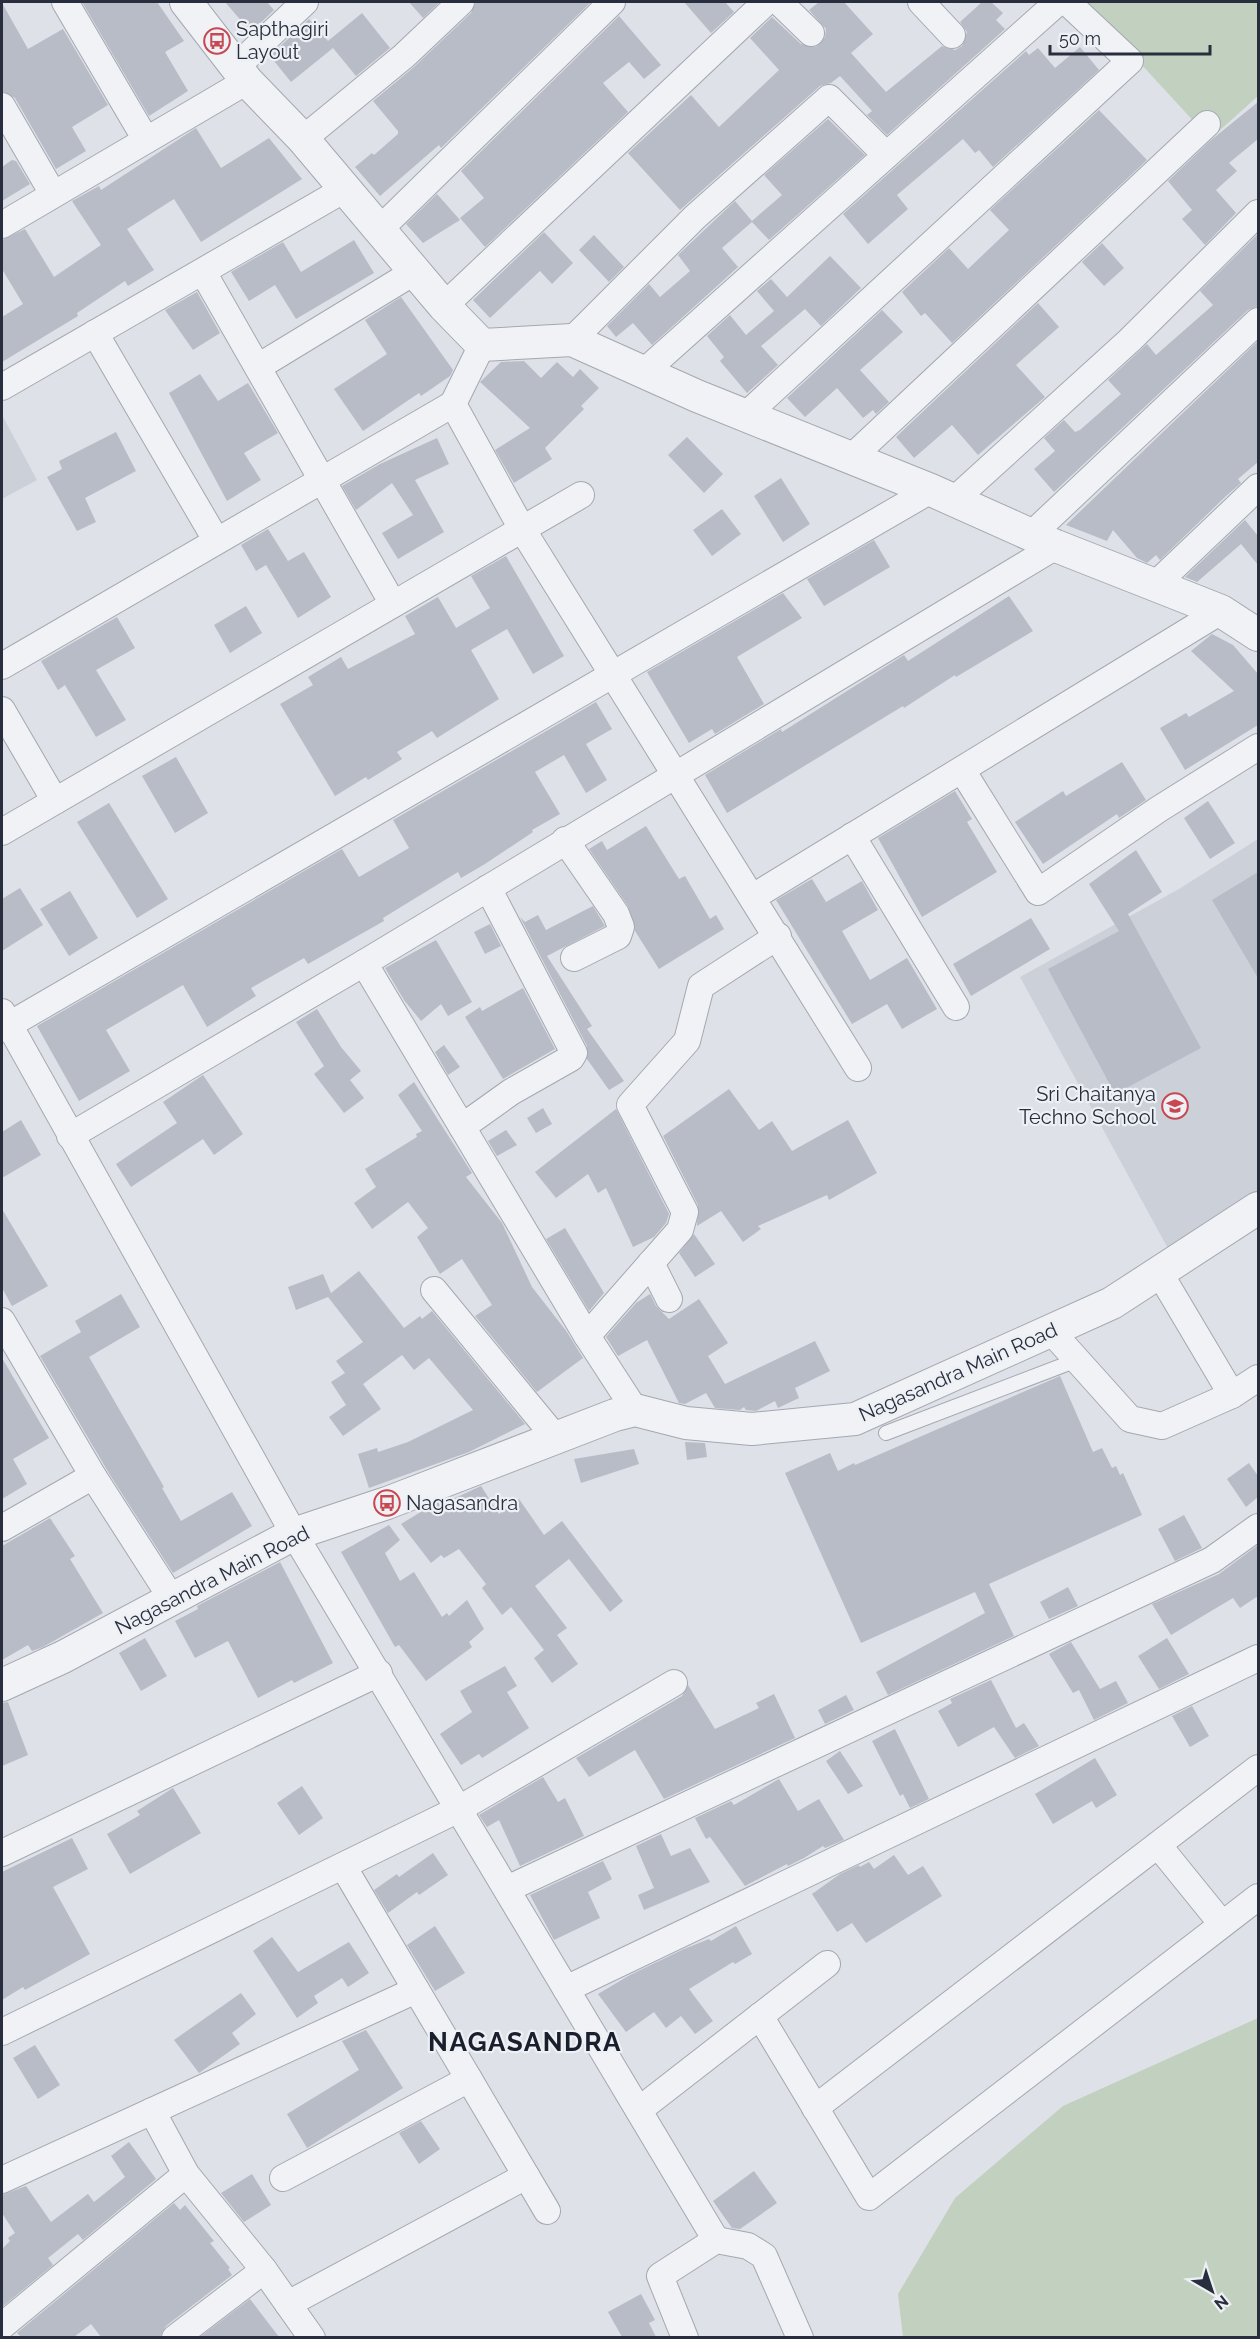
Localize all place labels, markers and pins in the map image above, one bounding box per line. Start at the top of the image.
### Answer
place label: Sapthagiri Layout [236,17,329,64]
bus stop icon: Sapthagiri Layout [202,26,232,56]
place label: Sri Chaitanya Techno School [1019,1082,1157,1129]
school or university icon: Sri Chaitanya Techno School [1160,1091,1190,1121]
bus stop icon: Nagasandra [372,1488,402,1518]
place label: Nagasandra [406,1491,518,1515]

